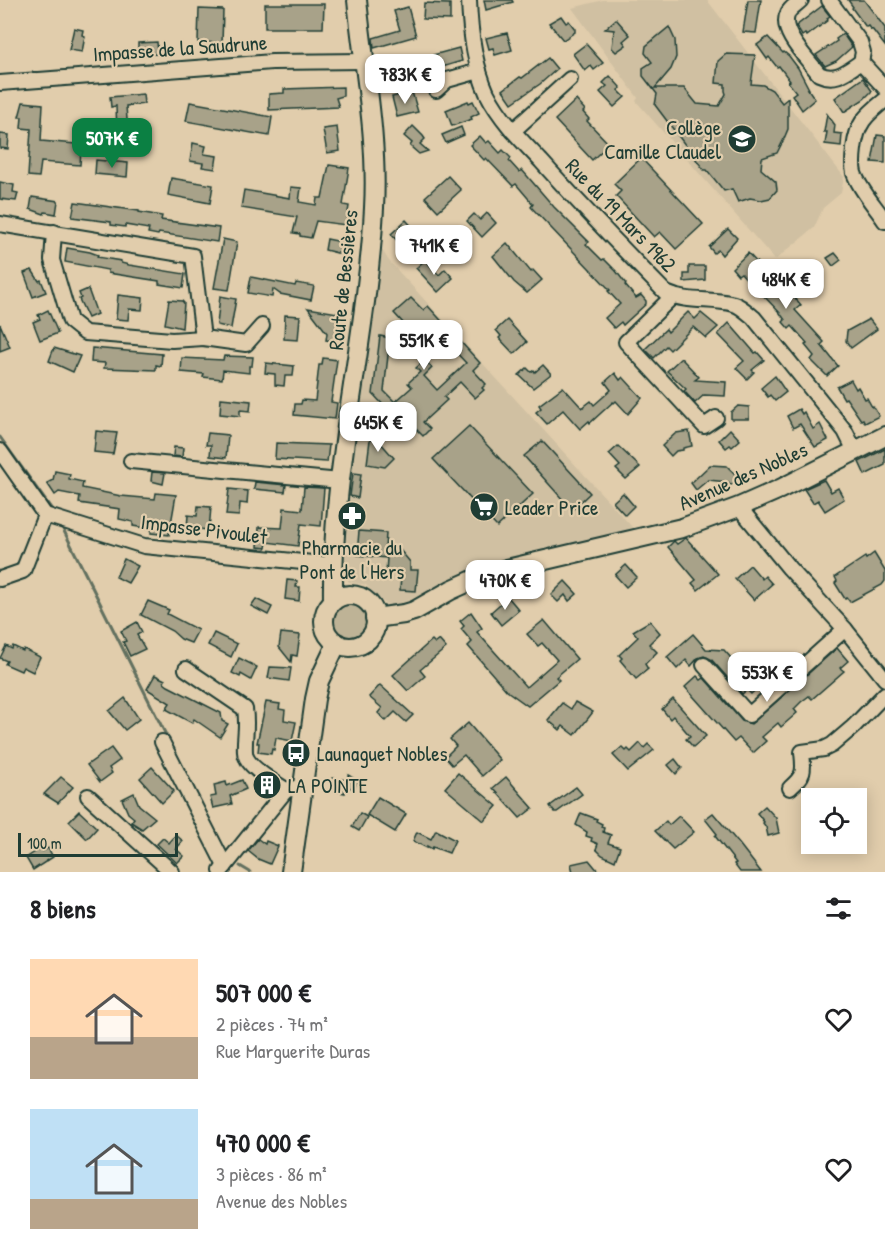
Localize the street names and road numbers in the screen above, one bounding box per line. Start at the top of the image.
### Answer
street label: Impasse de la Saudrune [92,27,268,69]
street label: Rue du 19 Mars 1962 [559,152,683,278]
street label: Route de Bessières [321,208,365,352]
street label: Avenue des Nobles [674,435,812,517]
street label: Impasse Pivoulet [139,507,270,551]

